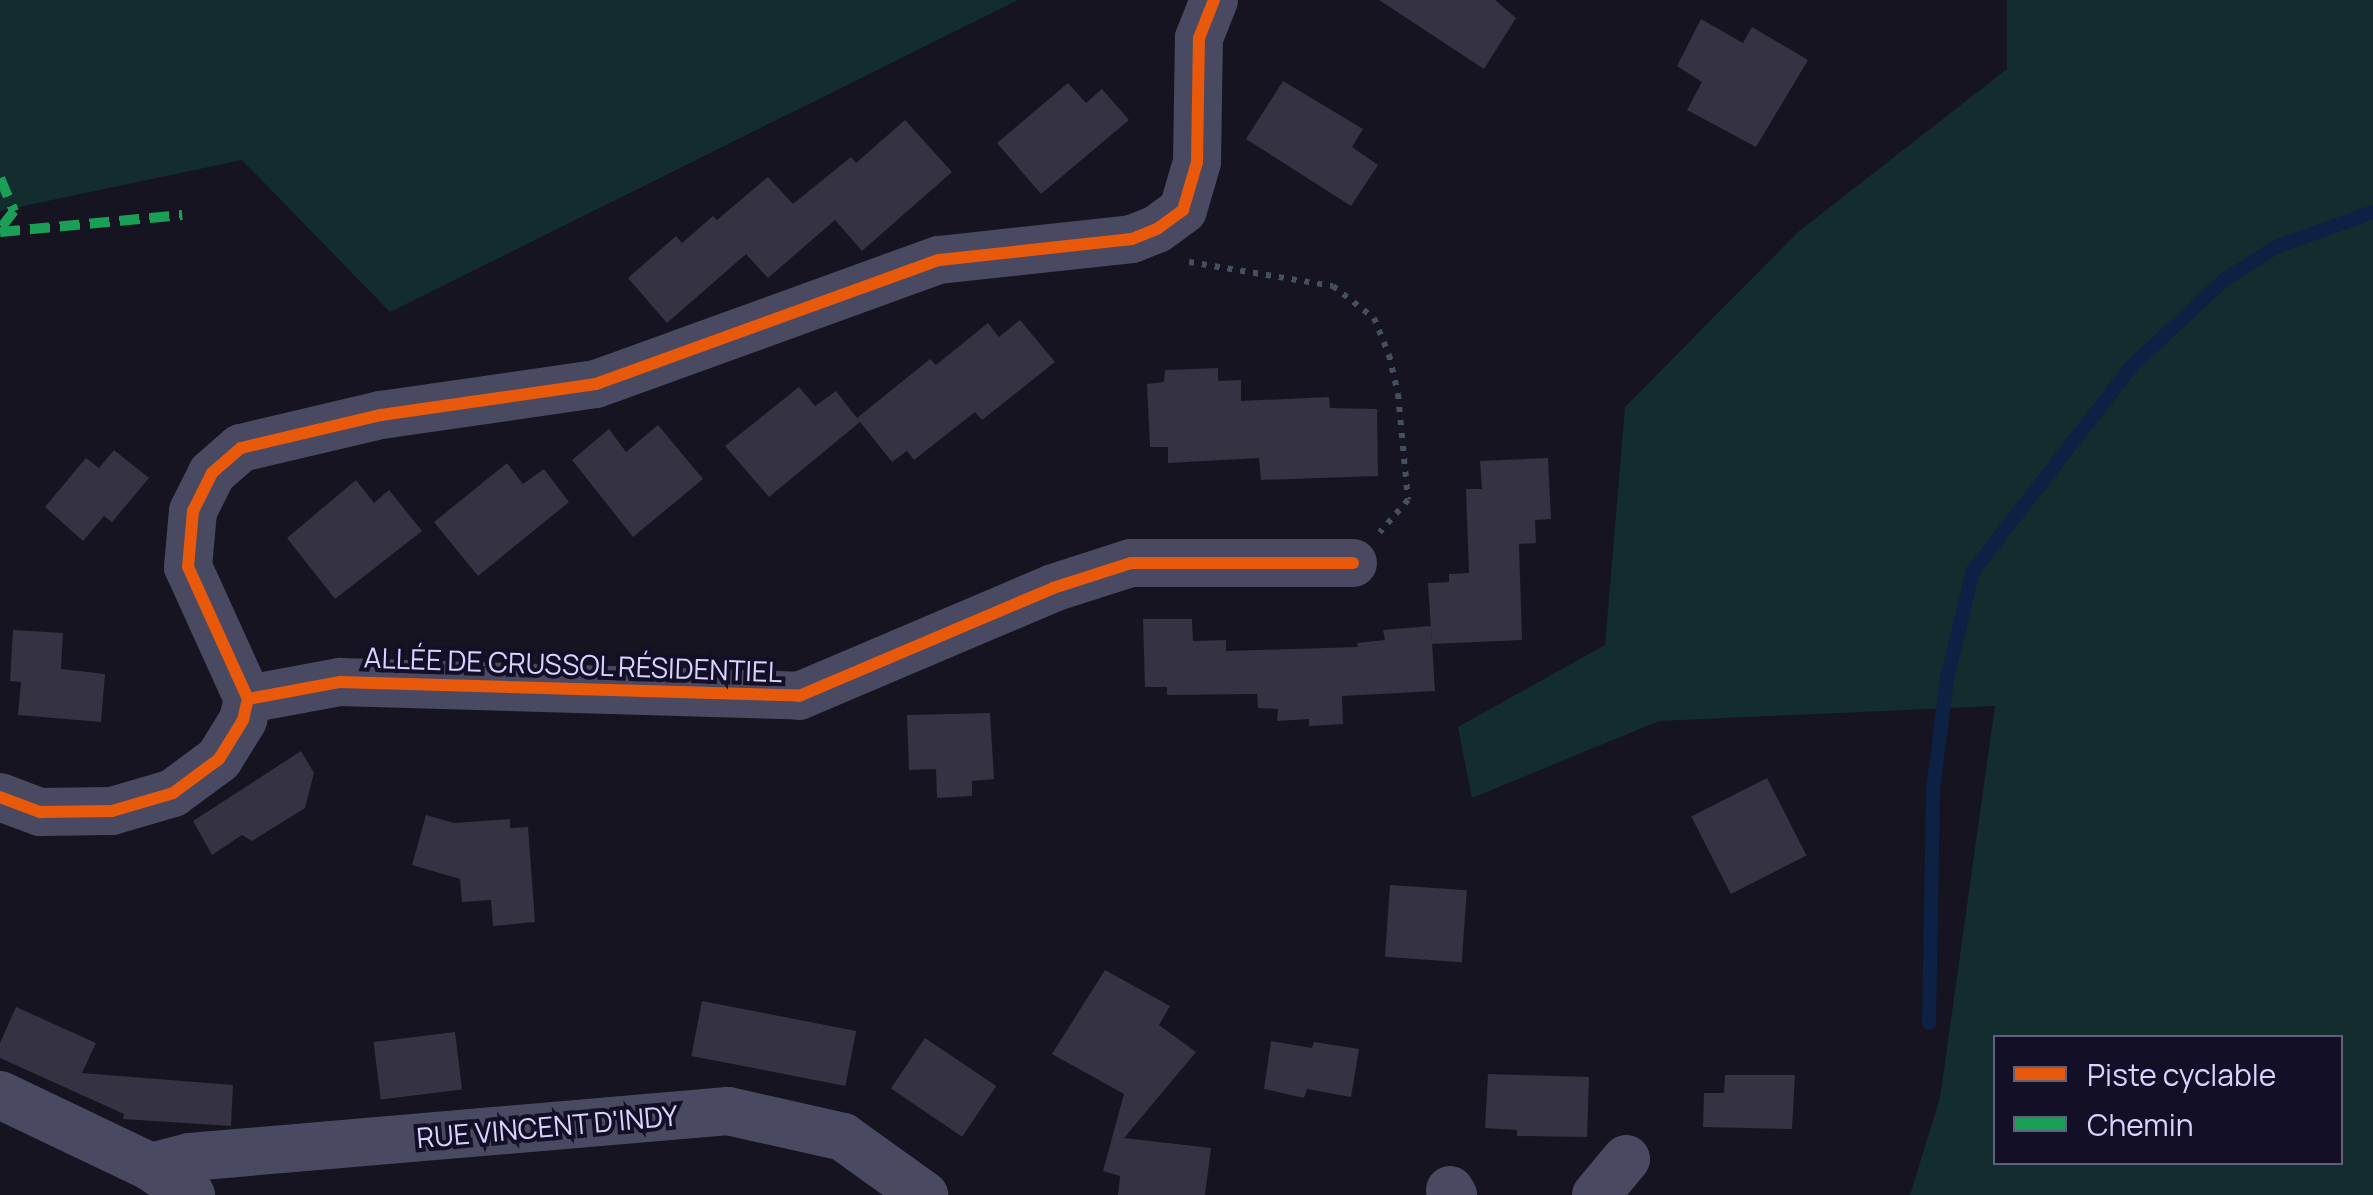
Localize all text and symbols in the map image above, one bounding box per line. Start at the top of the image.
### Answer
street label: ALLÉE DE CRUSSOL RÉSIDENTIEL [363,640,783,688]
legend [1993,1035,2343,1165]
text: Piste cyclable [2087,1054,2276,1095]
street label: RUE VINCENT D'INDY [415,1098,679,1154]
text: Chemin [2087,1104,2194,1145]

